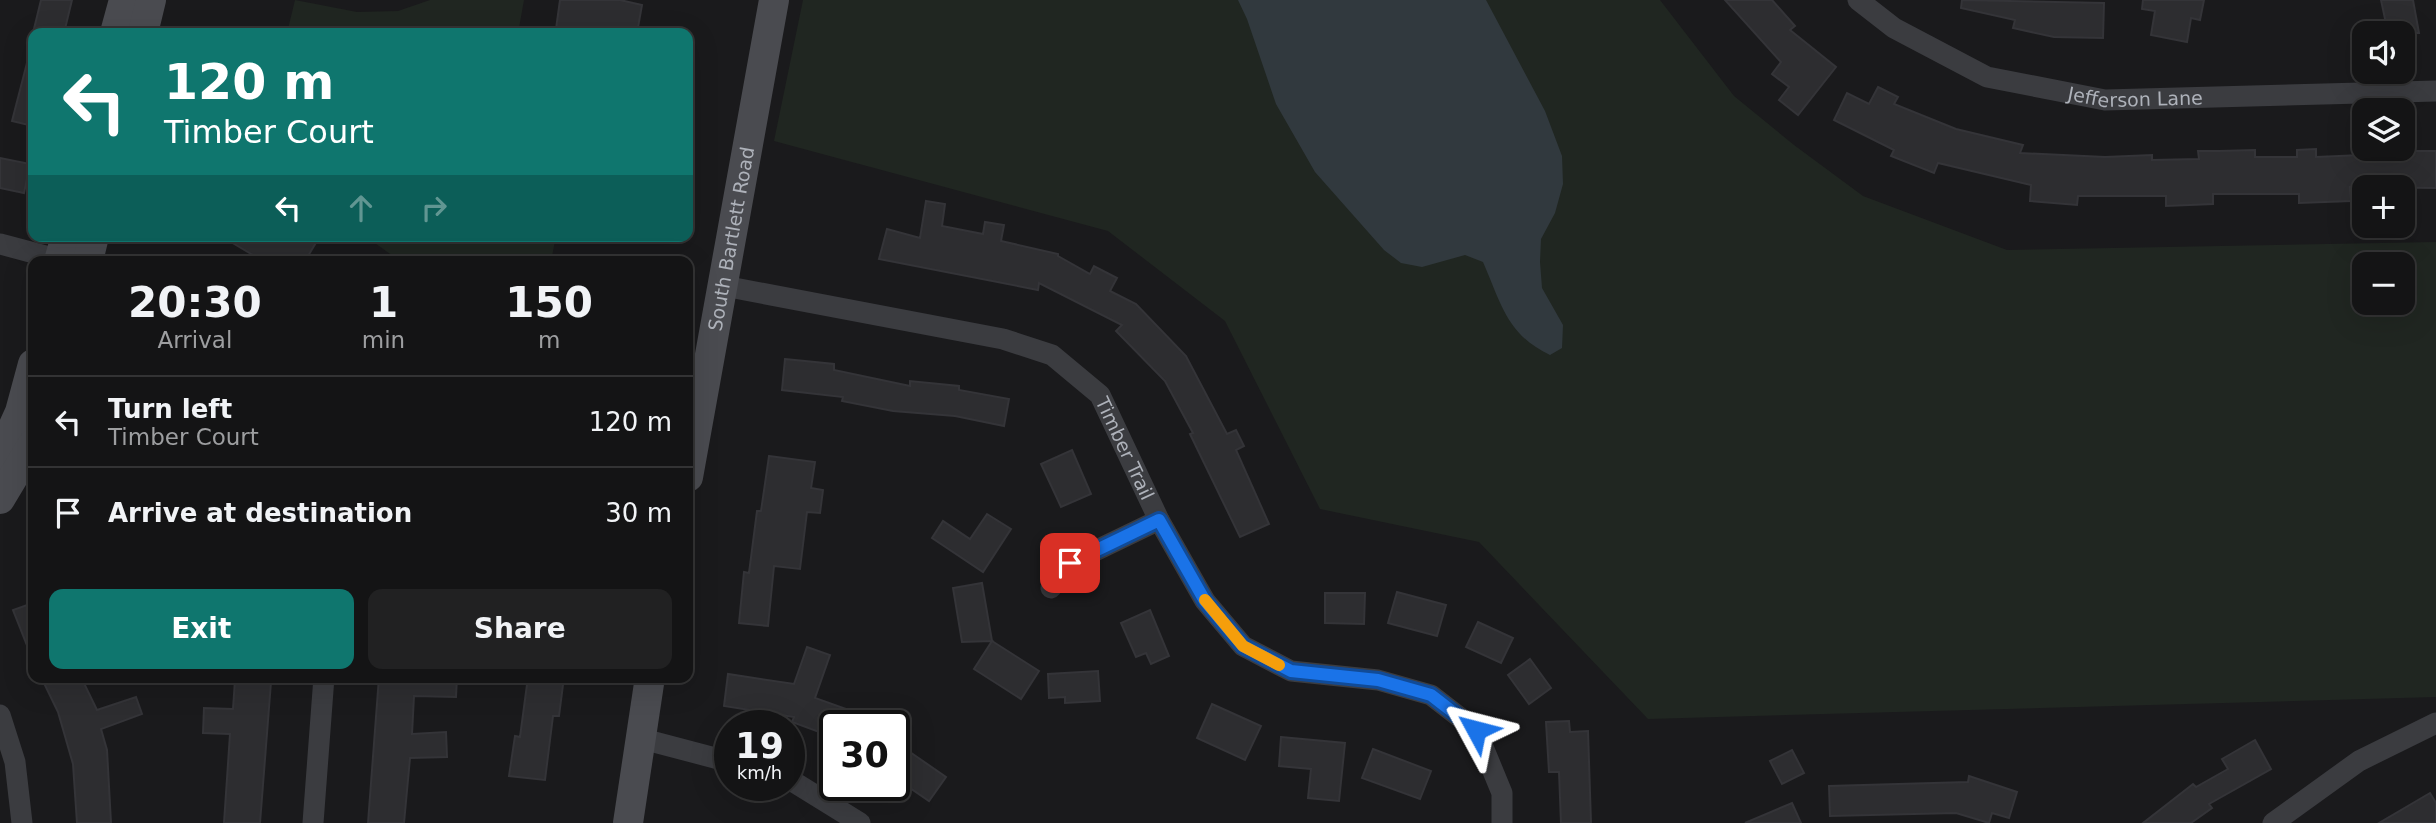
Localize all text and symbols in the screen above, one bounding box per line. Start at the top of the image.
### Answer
map controls [2352,21,2415,315]
button: sound [2352,21,2415,84]
text: 120 m [164,54,334,111]
icon: left [49,56,140,147]
street label: Jefferson Lane [2065,82,2203,112]
button: layers [2352,98,2415,161]
text: Timber Court [164,113,374,151]
street label: South Bartlett Road [704,145,758,333]
button: + [2352,175,2415,238]
icon: left [269,189,307,227]
icon: ahead [342,189,380,227]
icon: right [415,189,453,227]
button: − [2352,252,2415,315]
text: 20:30 [128,278,262,327]
text: 1 [369,278,398,327]
text: 150 [505,278,593,327]
text: Arrival [158,327,232,353]
text: min [362,327,405,353]
text: m [538,327,560,353]
street label: Timber Trail [1091,392,1159,503]
text: Turn left [108,394,232,424]
icon: left [49,403,87,441]
text: 120 m [589,407,672,437]
text: Timber Court [108,424,259,450]
icon: arrive [49,494,87,532]
text: Arrive at destination [108,498,412,528]
text: 30 m [605,498,672,528]
pin [1040,533,1100,593]
icon: arrive [1051,544,1089,582]
button: Exit [49,589,354,669]
button: Share [368,589,672,669]
position arrow [1439,693,1513,767]
speed limit sign: 30 [819,710,910,801]
text: 19 [735,726,784,766]
text: km/h [737,762,782,783]

